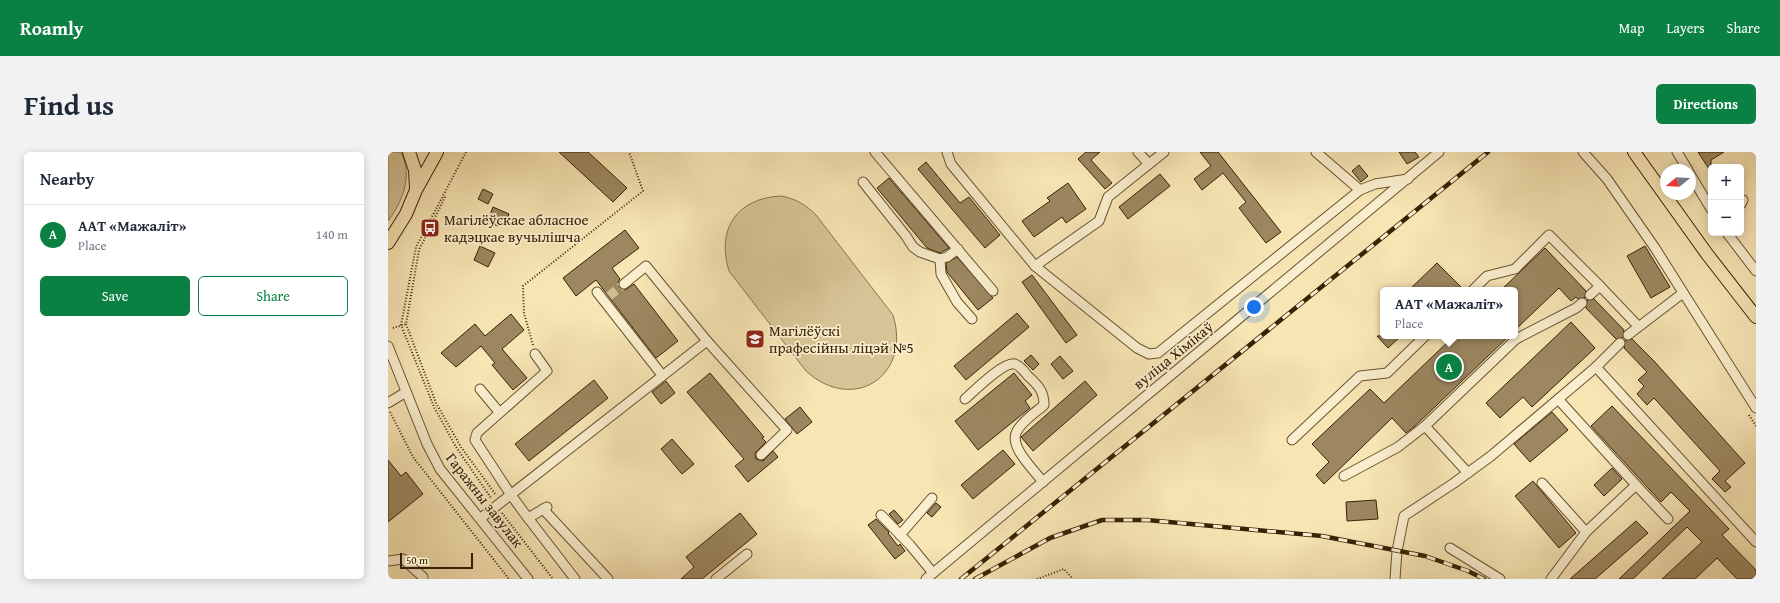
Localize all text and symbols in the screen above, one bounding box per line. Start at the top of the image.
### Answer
text: Roamly [20,14,84,42]
text: Map [1619,18,1645,38]
text: Layers [1667,18,1705,38]
text: Share [1727,18,1760,38]
text: Find us [24,84,114,125]
button: Directions [1656,84,1756,124]
north arrow [1660,164,1696,200]
map controls [1708,164,1744,236]
button: + [1708,164,1744,200]
text: Nearby [40,166,94,191]
button: − [1708,200,1744,236]
place label: Магілёўскае абласное кадэцкае вучылішча [444,209,589,247]
text: ААТ «Мажаліт» [78,215,186,236]
bus stop icon: Магілёўскае абласное кадэцкае вучылішча [419,217,441,239]
text: A [49,225,57,244]
text: 140 m [316,225,348,244]
text: Place [78,236,107,255]
button: Save [40,276,190,316]
button: Share [198,276,348,316]
popup [1380,287,1518,339]
text: ААТ «Мажаліт» [1395,293,1503,314]
your location [1244,297,1264,317]
text: Place [1395,314,1423,333]
street label: вуліца Хімікаў [1129,316,1218,394]
place label: Магілёўскі прафесійны ліцэй №5 [769,320,914,358]
school or university icon: Магілёўскі прафесійны ліцэй №5 [744,328,766,350]
pin: A [1436,352,1462,382]
street label: Гаражны завулак [441,448,529,552]
scale bar [400,551,473,570]
text: 50 m [406,552,428,568]

